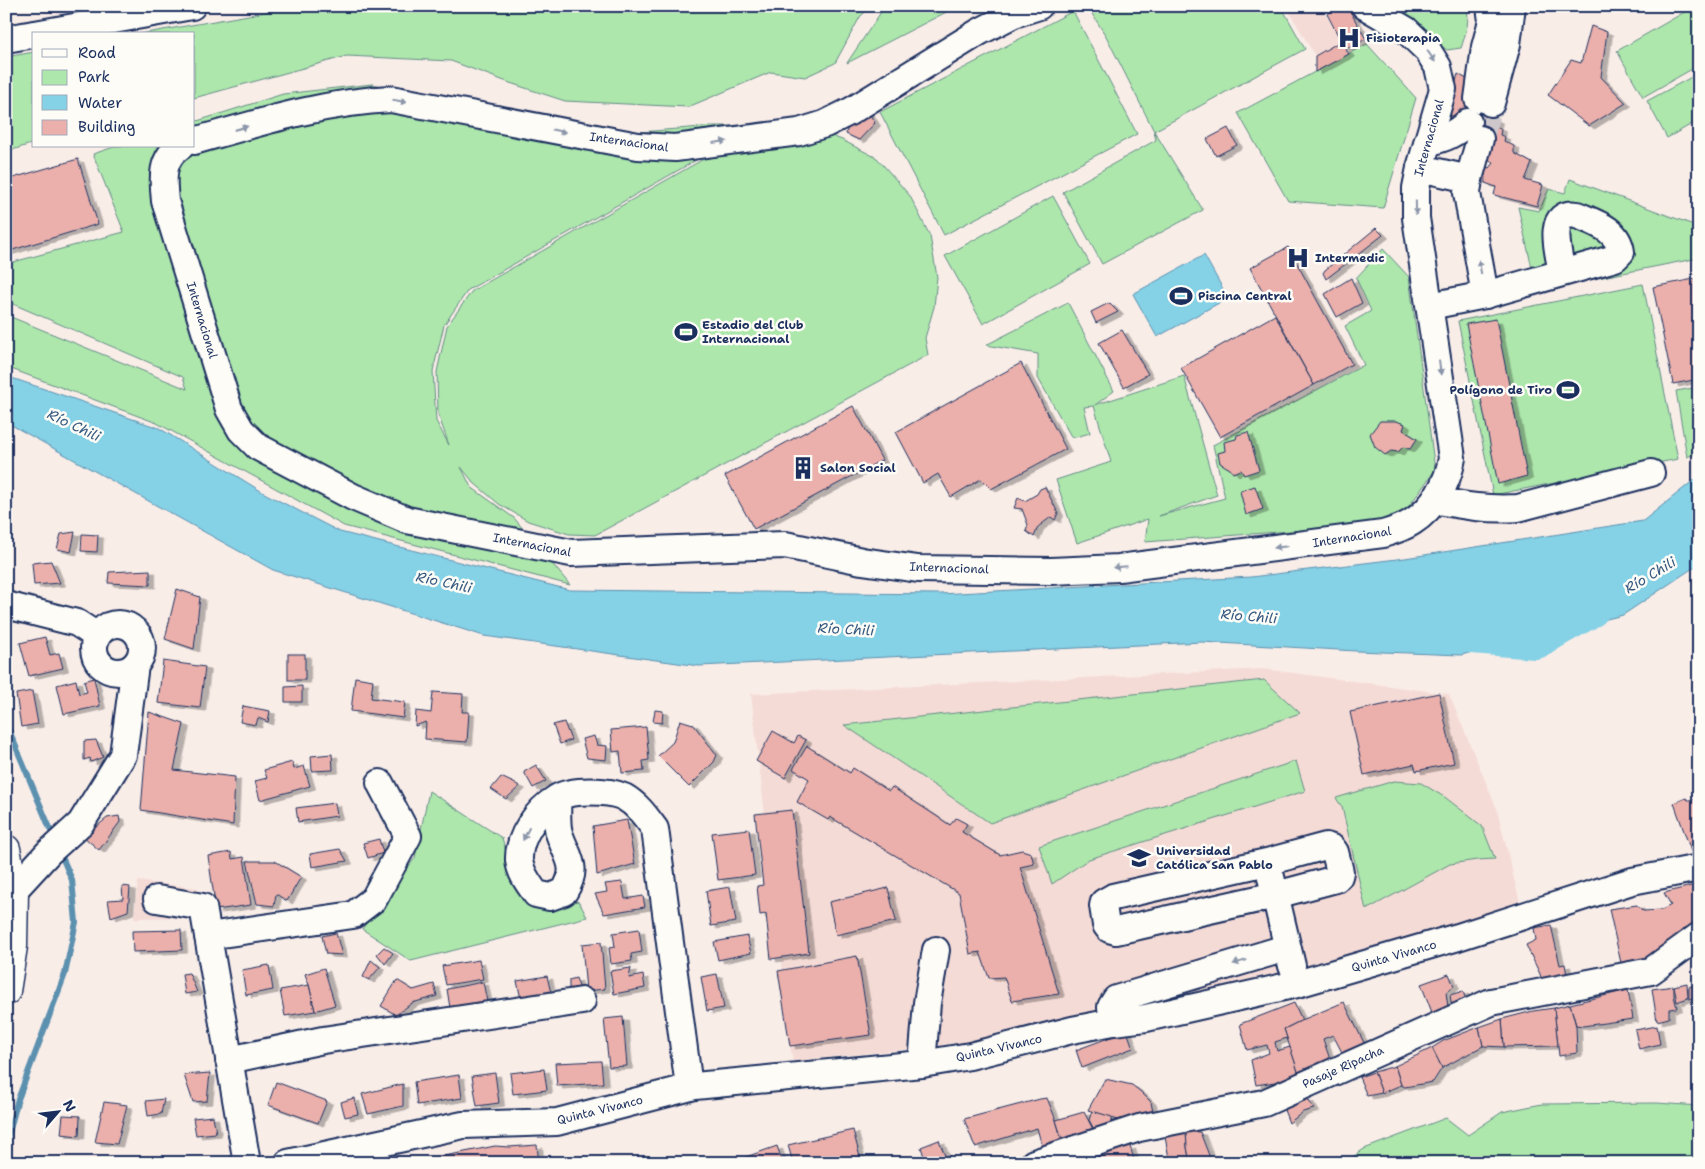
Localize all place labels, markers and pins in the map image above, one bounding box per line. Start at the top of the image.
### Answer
hospital icon: Fisioterapia [1336,25,1362,51]
place label: Fisioterapia [1366,30,1441,46]
hospital icon: Intermedic [1285,245,1311,271]
place label: Intermedic [1315,250,1385,266]
sports icon: Piscina Central [1168,283,1194,309]
place label: Piscina Central [1198,288,1292,304]
place label: Estadio del Club Internacional [702,317,804,347]
sports icon: Estadio del Club Internacional [673,319,699,345]
sports icon: Polígono de Tiro [1555,377,1581,403]
place label: Polígono de Tiro [1450,382,1552,398]
building icon: Salon Social [790,455,816,481]
place label: Salon Social [820,460,896,476]
place label: Universidad Católica San Pablo [1156,843,1273,873]
school or university icon: Universidad Católica San Pablo [1126,845,1152,871]

